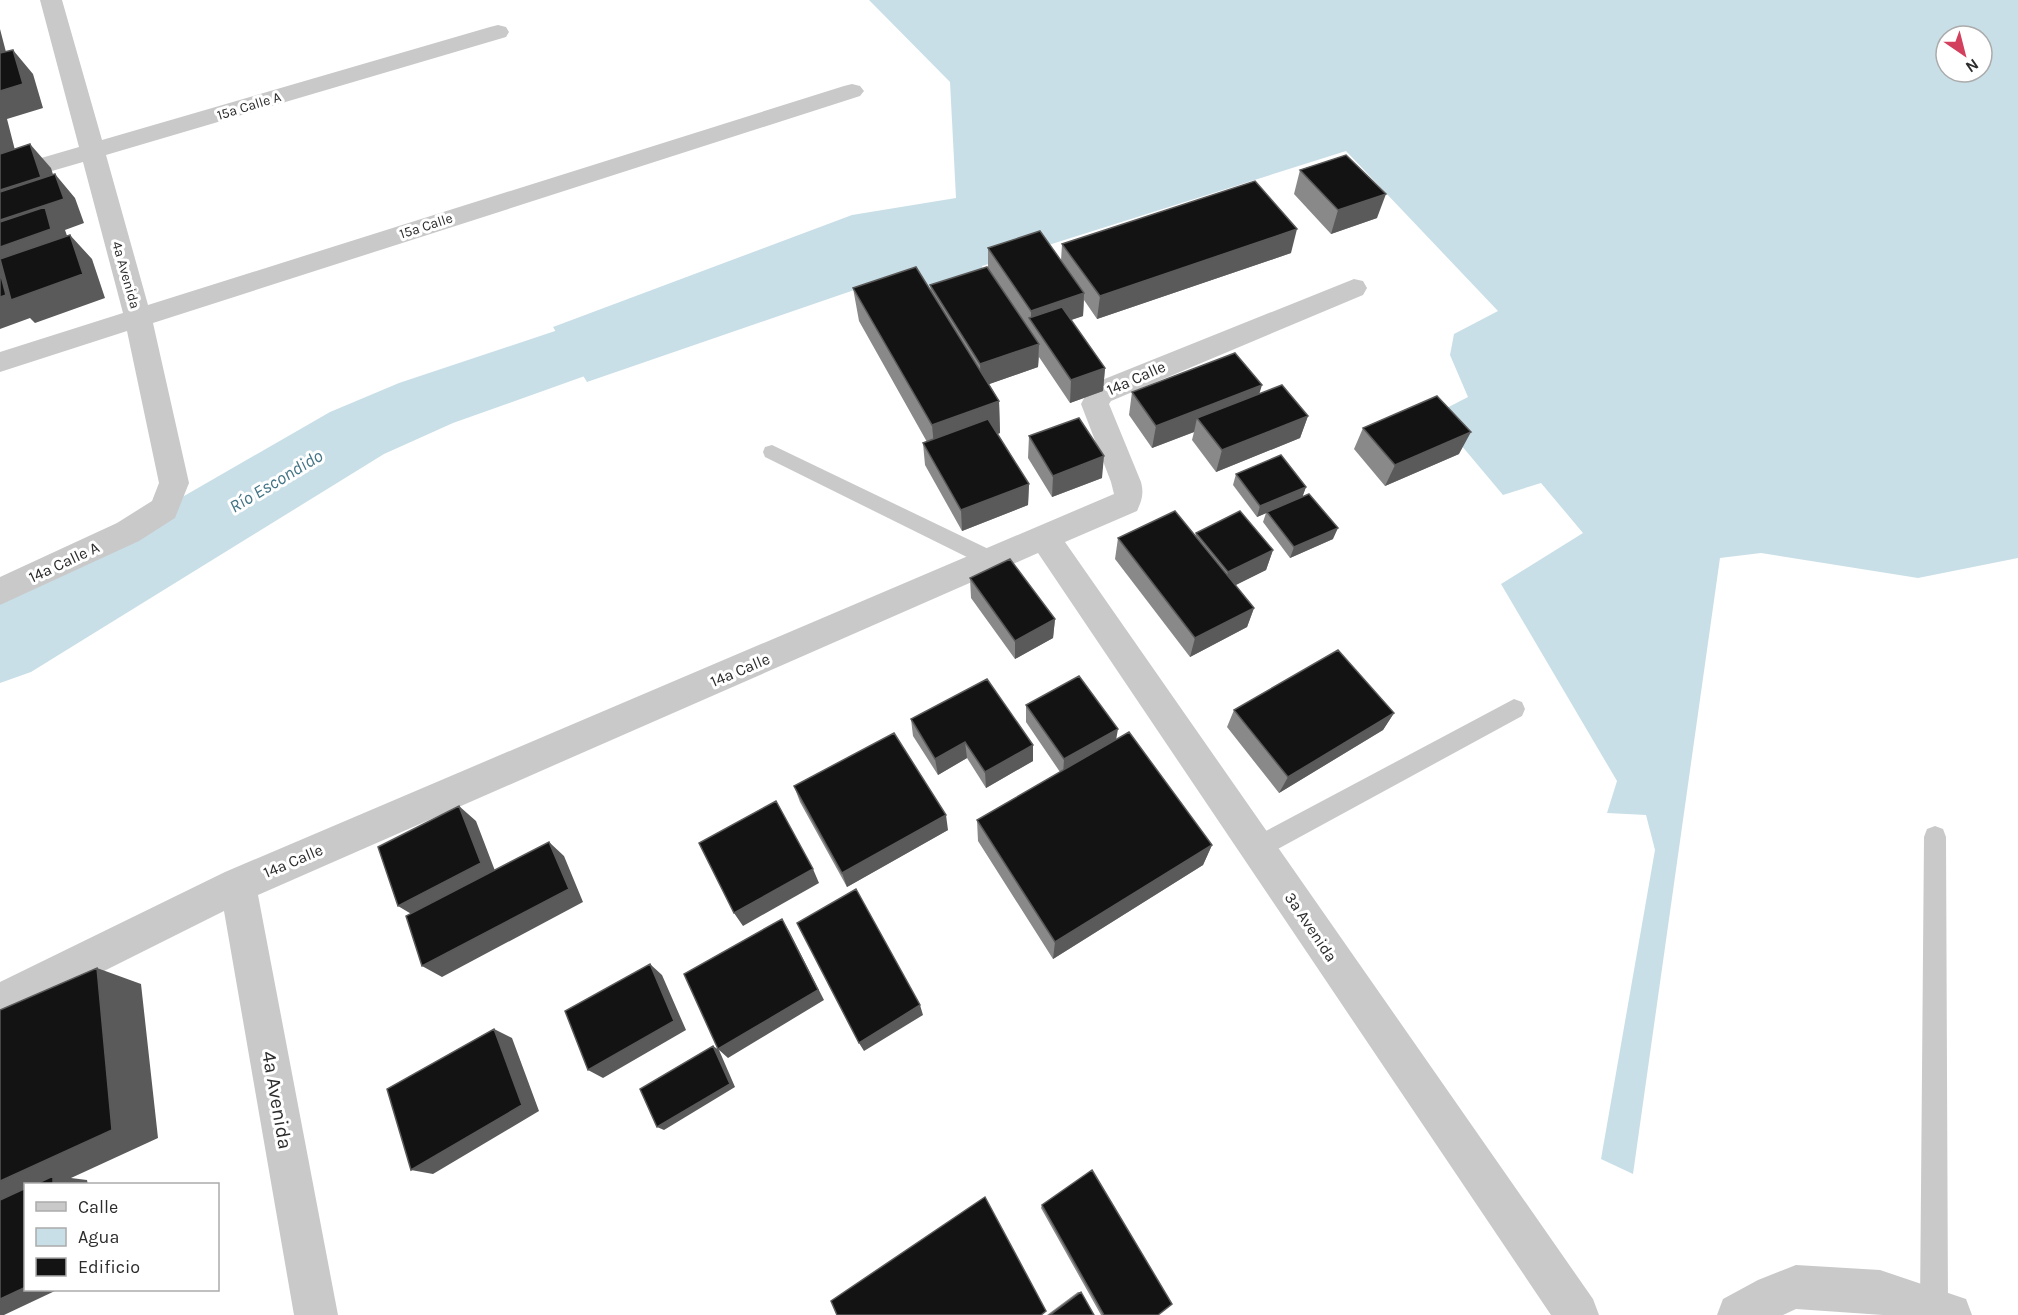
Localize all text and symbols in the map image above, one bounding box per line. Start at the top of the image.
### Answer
north arrow [1934,24,1994,84]
text: N [1962,55,1982,77]
street label: 15a Calle A [215,88,283,124]
street label: 15a Calle [397,209,455,243]
street label: 4a Avenida [108,239,144,311]
street label: 14a Calle [1104,357,1168,399]
water label: Río Escondido [225,444,327,517]
street label: 14a Calle A [26,537,102,587]
street label: 14a Calle [707,649,773,691]
street label: 14a Calle [260,840,326,882]
street label: 3a Avenida [1281,889,1341,965]
street label: 4a Avenida [257,1049,297,1151]
legend [24,1183,219,1291]
text: Calle [78,1196,118,1218]
text: Agua [78,1226,119,1248]
text: Edificio [78,1256,140,1278]

